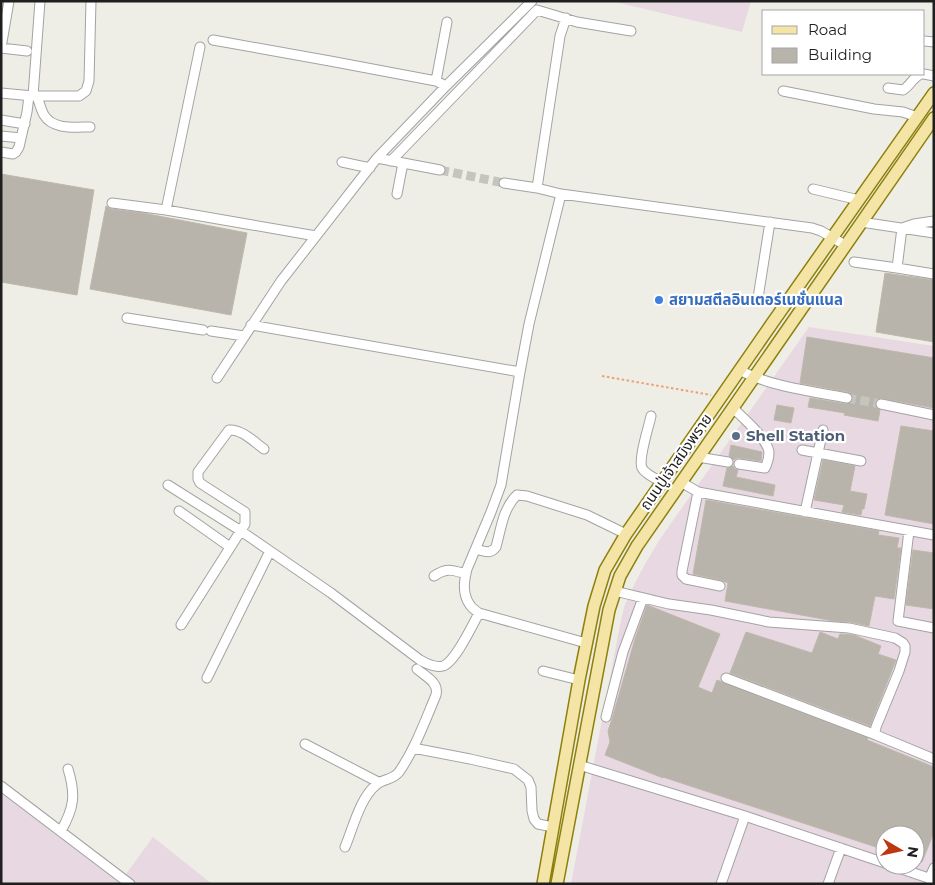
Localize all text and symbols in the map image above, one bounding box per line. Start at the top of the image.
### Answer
legend [762,10,925,75]
text: Road [808,20,847,39]
text: Building [808,45,872,64]
place label: สยามสตีลอินเตอร์เนชั่นแนล [669,290,843,309]
marker: สยามสตีลอินเตอร์เนชั่นแนล [653,294,665,306]
street label: ถนนปู่เจ้าสมิงพราย [635,410,716,514]
place label: Shell Station [746,426,845,445]
marker: Shell Station [730,430,742,442]
north arrow [875,825,925,875]
text: N [903,845,923,859]

